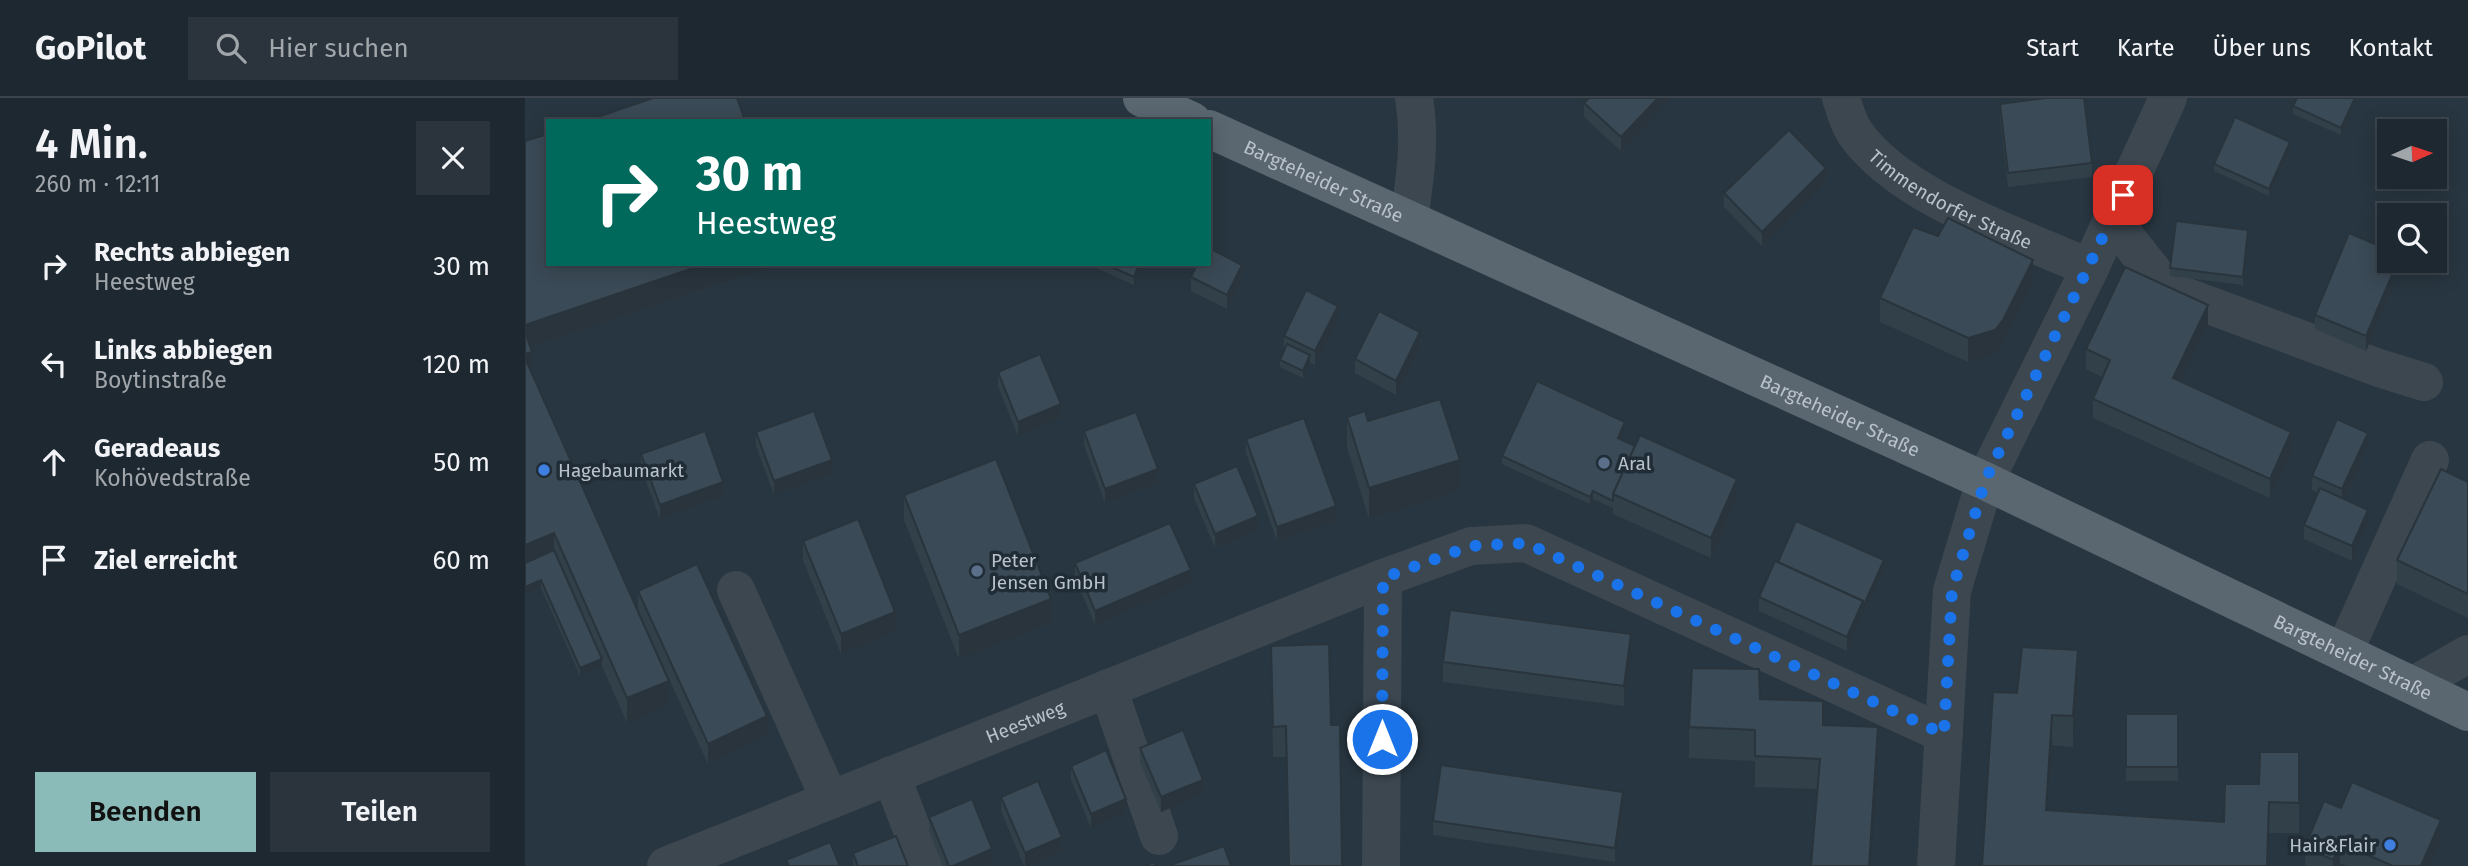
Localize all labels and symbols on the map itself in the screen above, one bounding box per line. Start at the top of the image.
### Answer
north arrow [2377,119,2447,189]
street label: Bargteheider Straße [1240,135,1407,228]
street label: Timmendorfer Straße [1864,145,2035,254]
pin [2093,165,2153,225]
street label: Bargteheider Straße [1757,370,1923,462]
place label: Aral [1618,452,1652,475]
marker: Aral [1596,455,1612,471]
place label: Hagebaumarkt [558,459,684,482]
marker: Hagebaumarkt [536,462,552,478]
place label: Peter Jensen GmbH [991,549,1106,594]
marker: Peter Jensen GmbH [969,563,985,579]
street label: Bargteheider Straße [2270,610,2436,705]
street label: Heestweg [982,696,1068,748]
position arrow [1345,702,1419,776]
place label: Hair&Flair [2289,834,2377,857]
marker: Hair&Flair [2382,837,2398,853]

